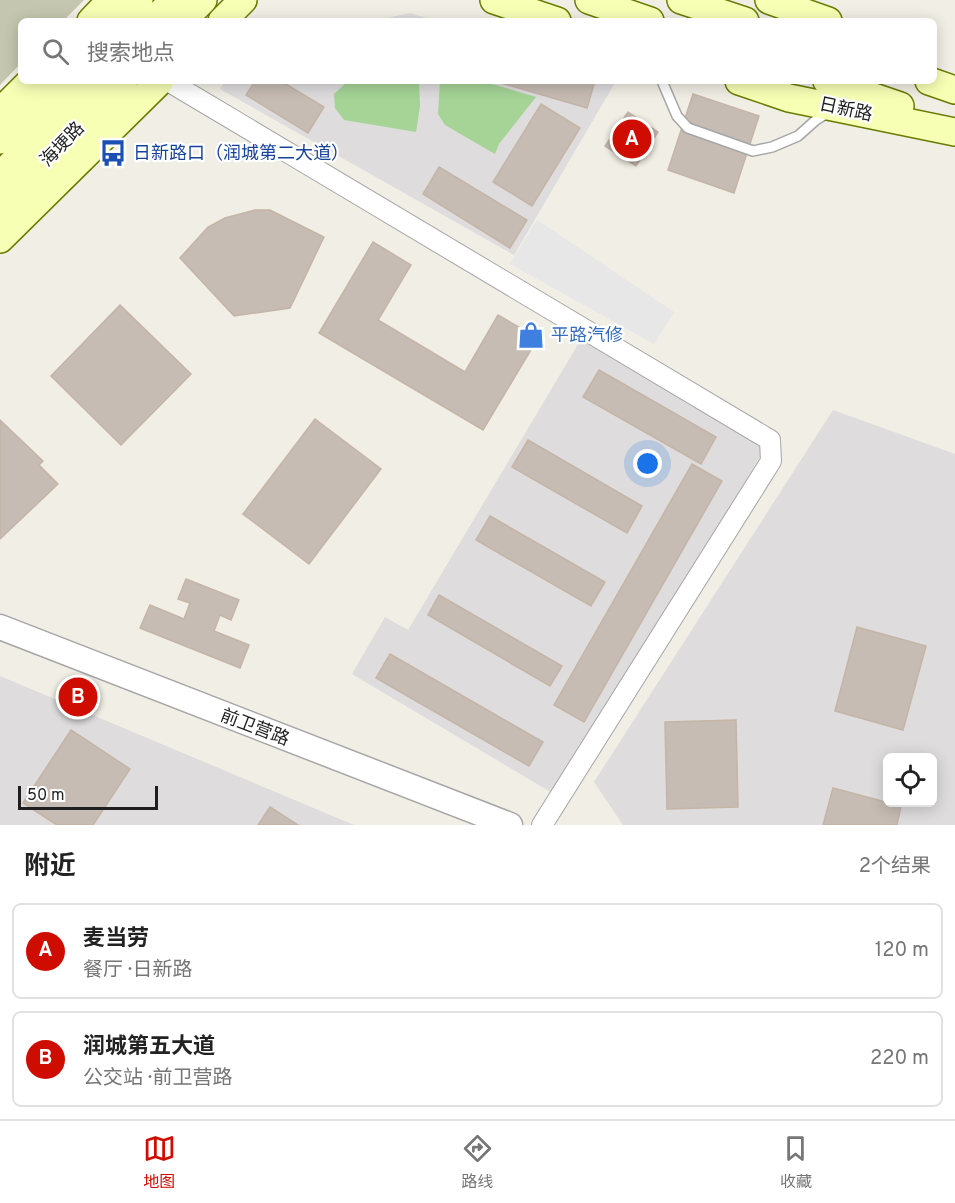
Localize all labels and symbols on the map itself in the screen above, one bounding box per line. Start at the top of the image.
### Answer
street label: 日新路 [817,94,874,127]
pin: A [612,116,652,162]
street label: 海埂路 [36,118,90,172]
bus stop icon: 日新路口（润城第二大道） [98,138,128,168]
place label: 日新路口（润城第二大道） [133,143,349,166]
shop icon: 平路汽修 [516,320,546,350]
place label: 平路汽修 [551,325,623,348]
your location [633,449,662,478]
pin: B [58,674,98,720]
street label: 前卫营路 [217,705,292,752]
scale bar [18,783,158,810]

